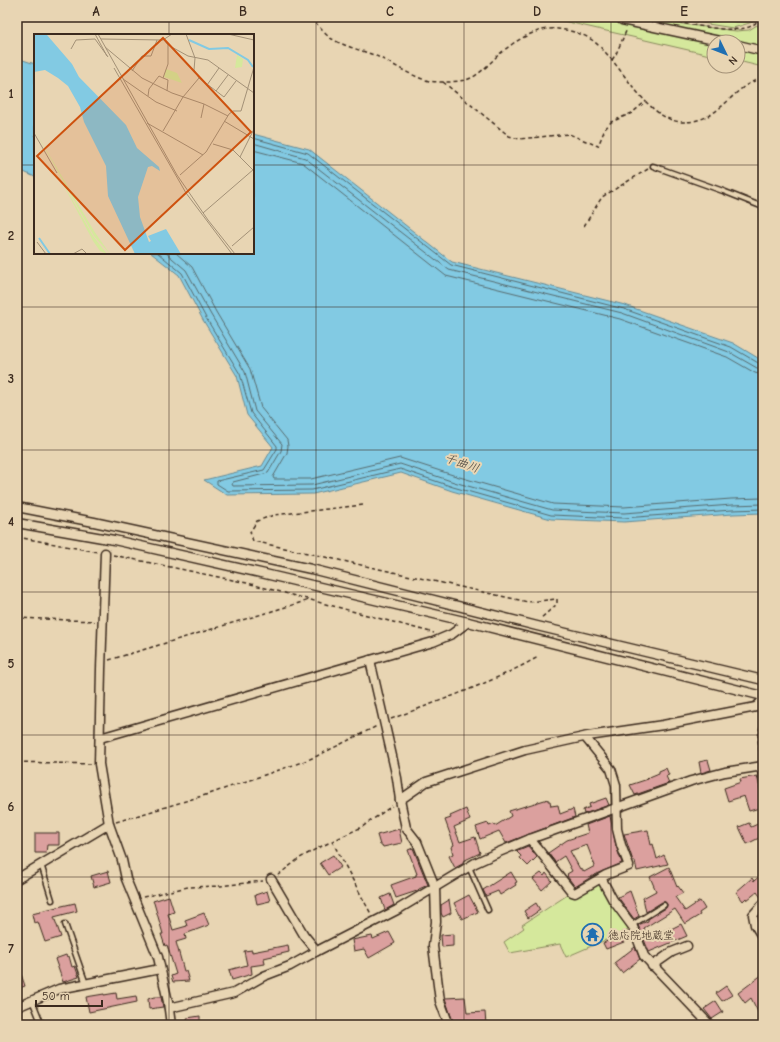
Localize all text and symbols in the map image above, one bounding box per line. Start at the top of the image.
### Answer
text: A [92,4,100,19]
text: B [239,4,247,19]
text: C [386,4,394,19]
text: D [533,4,541,19]
text: E [680,4,688,19]
inset map [34,34,254,254]
north arrow [706,34,746,74]
text: N [726,53,740,68]
text: 1 [8,86,14,101]
text: 2 [8,228,14,243]
text: 3 [8,371,14,386]
water label: 千曲川 [443,451,481,475]
text: 4 [8,514,14,529]
text: 5 [8,656,15,671]
text: 6 [8,799,15,814]
temple icon: 徳応院地蔵堂 [580,922,606,948]
place label: 徳応院地蔵堂 [608,929,674,942]
text: 7 [8,941,14,956]
scale bar [36,982,102,1008]
text: 50 m [42,989,70,1003]

